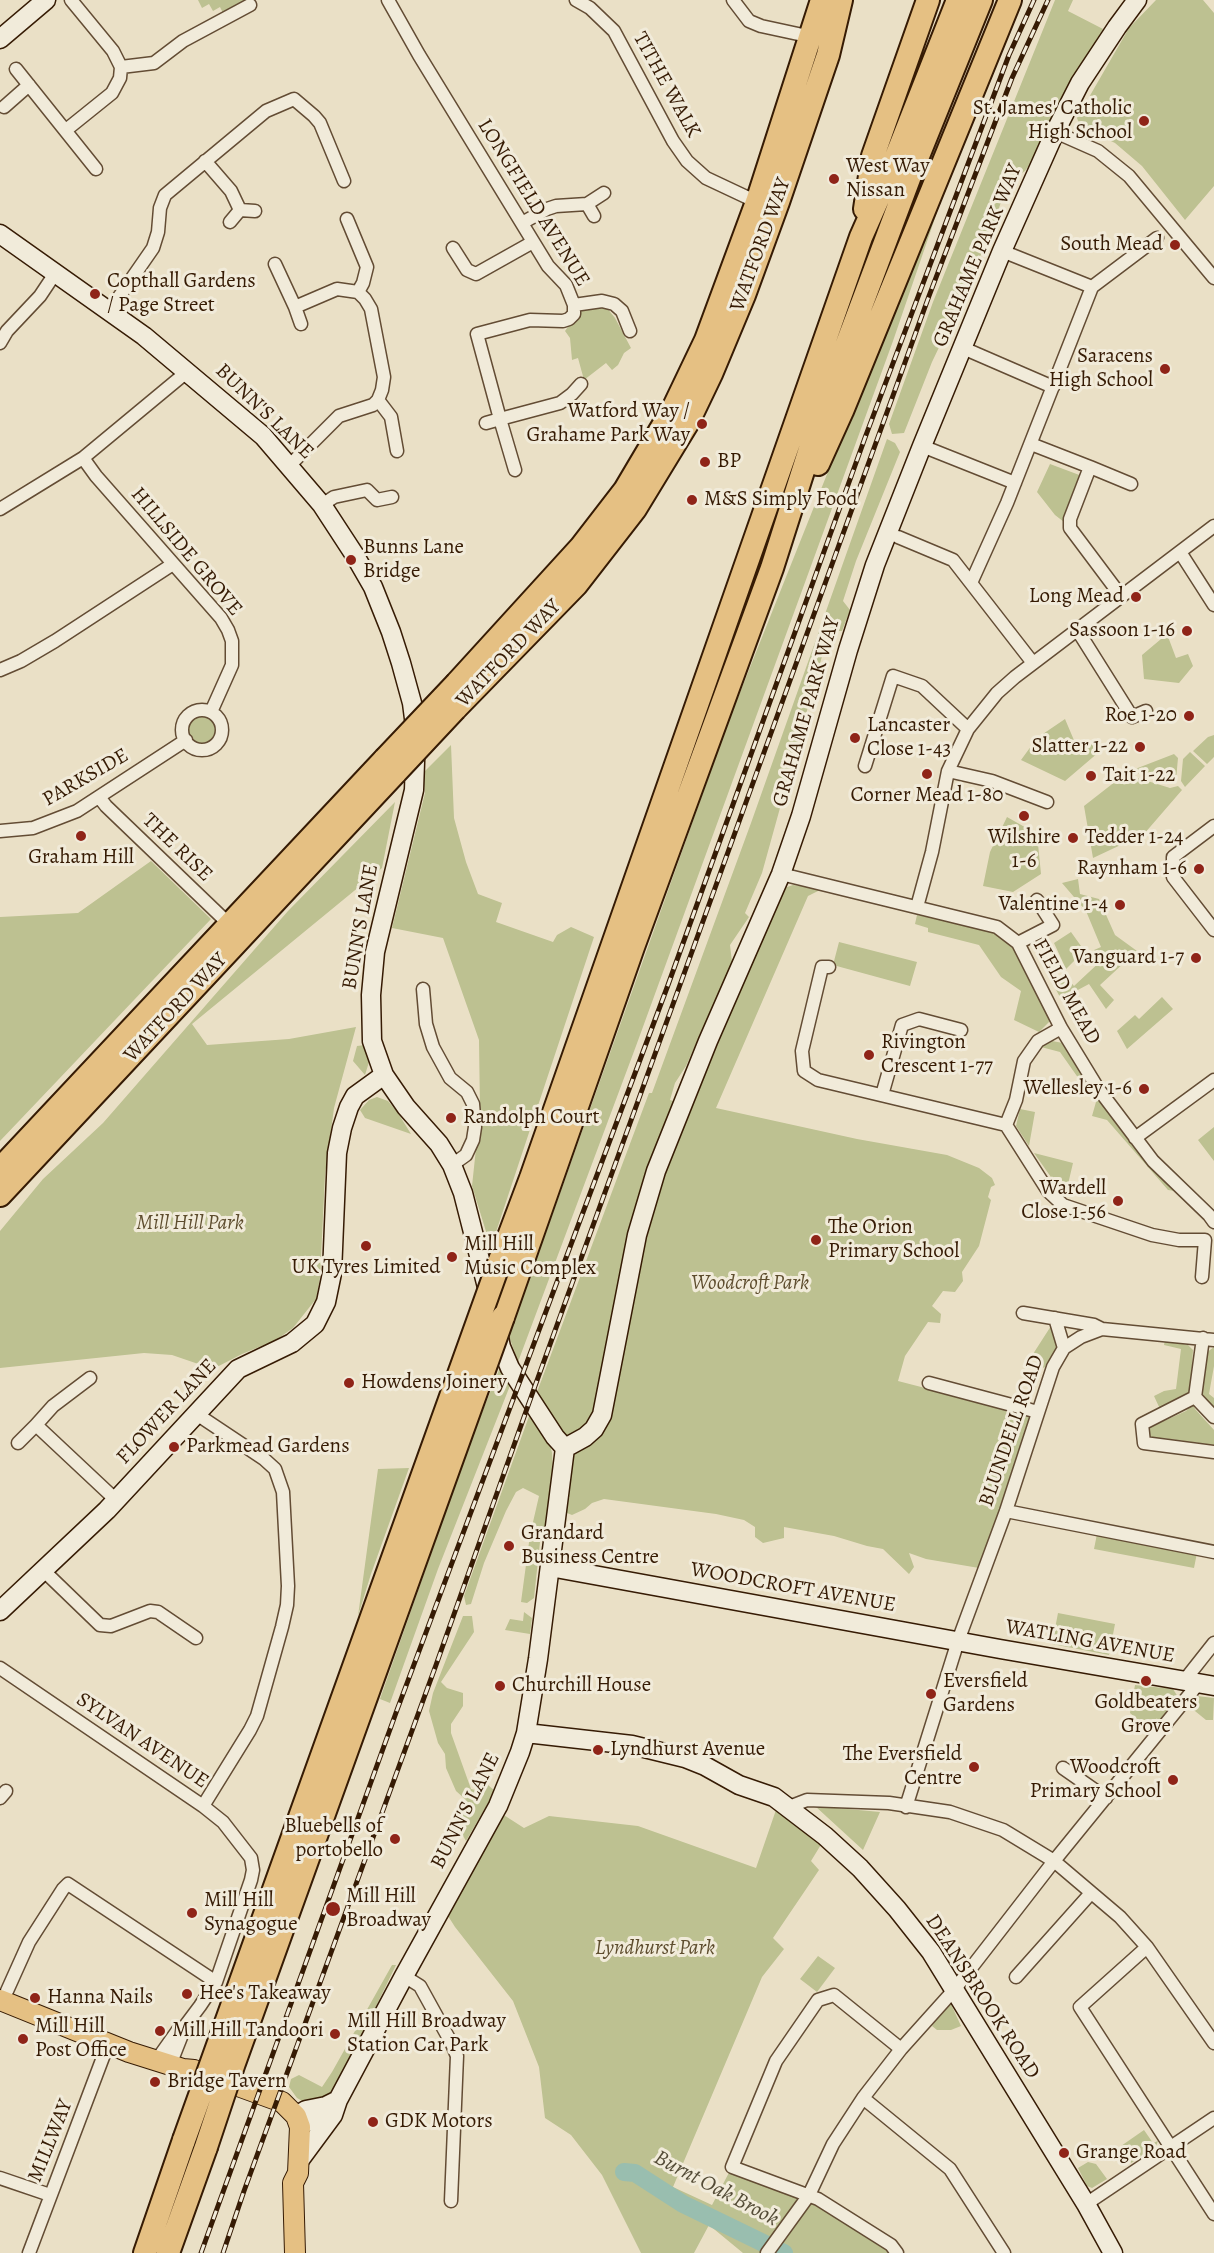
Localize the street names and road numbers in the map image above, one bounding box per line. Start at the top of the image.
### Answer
street label: TITHE WALK [627,28,705,142]
street label: LONGFIELD AVENUE [471,115,595,291]
street label: GRAHAME PARK WAY [928,161,1028,351]
street label: WATFORD WAY [725,175,797,315]
street label: BUNN'S LANE [210,359,318,465]
street label: HILLSIDE GROVE [125,483,247,621]
street label: WATFORD WAY [451,595,567,713]
street label: GRAHAME PARK WAY [768,614,846,810]
street label: PARKSIDE [38,743,134,813]
street label: THE RISE [137,808,217,888]
street label: BUNN'S LANE [338,862,384,992]
street label: FIELD MEAD [1027,935,1105,1049]
street label: WATFORD WAY [119,948,233,1068]
street label: BLUNDELL ROAD [974,1352,1050,1510]
street label: FLOWER LANE [112,1354,222,1470]
street label: WOODCROFT AVENUE [688,1558,898,1618]
street label: WATLING AVENUE [1003,1615,1177,1669]
street label: SYLVAN AVENUE [71,1687,213,1795]
street label: BUNN'S LANE [426,1749,506,1873]
street label: DEANSBROOK ROAD [919,1910,1045,2084]
street label: MILLWAY [23,2096,79,2186]

